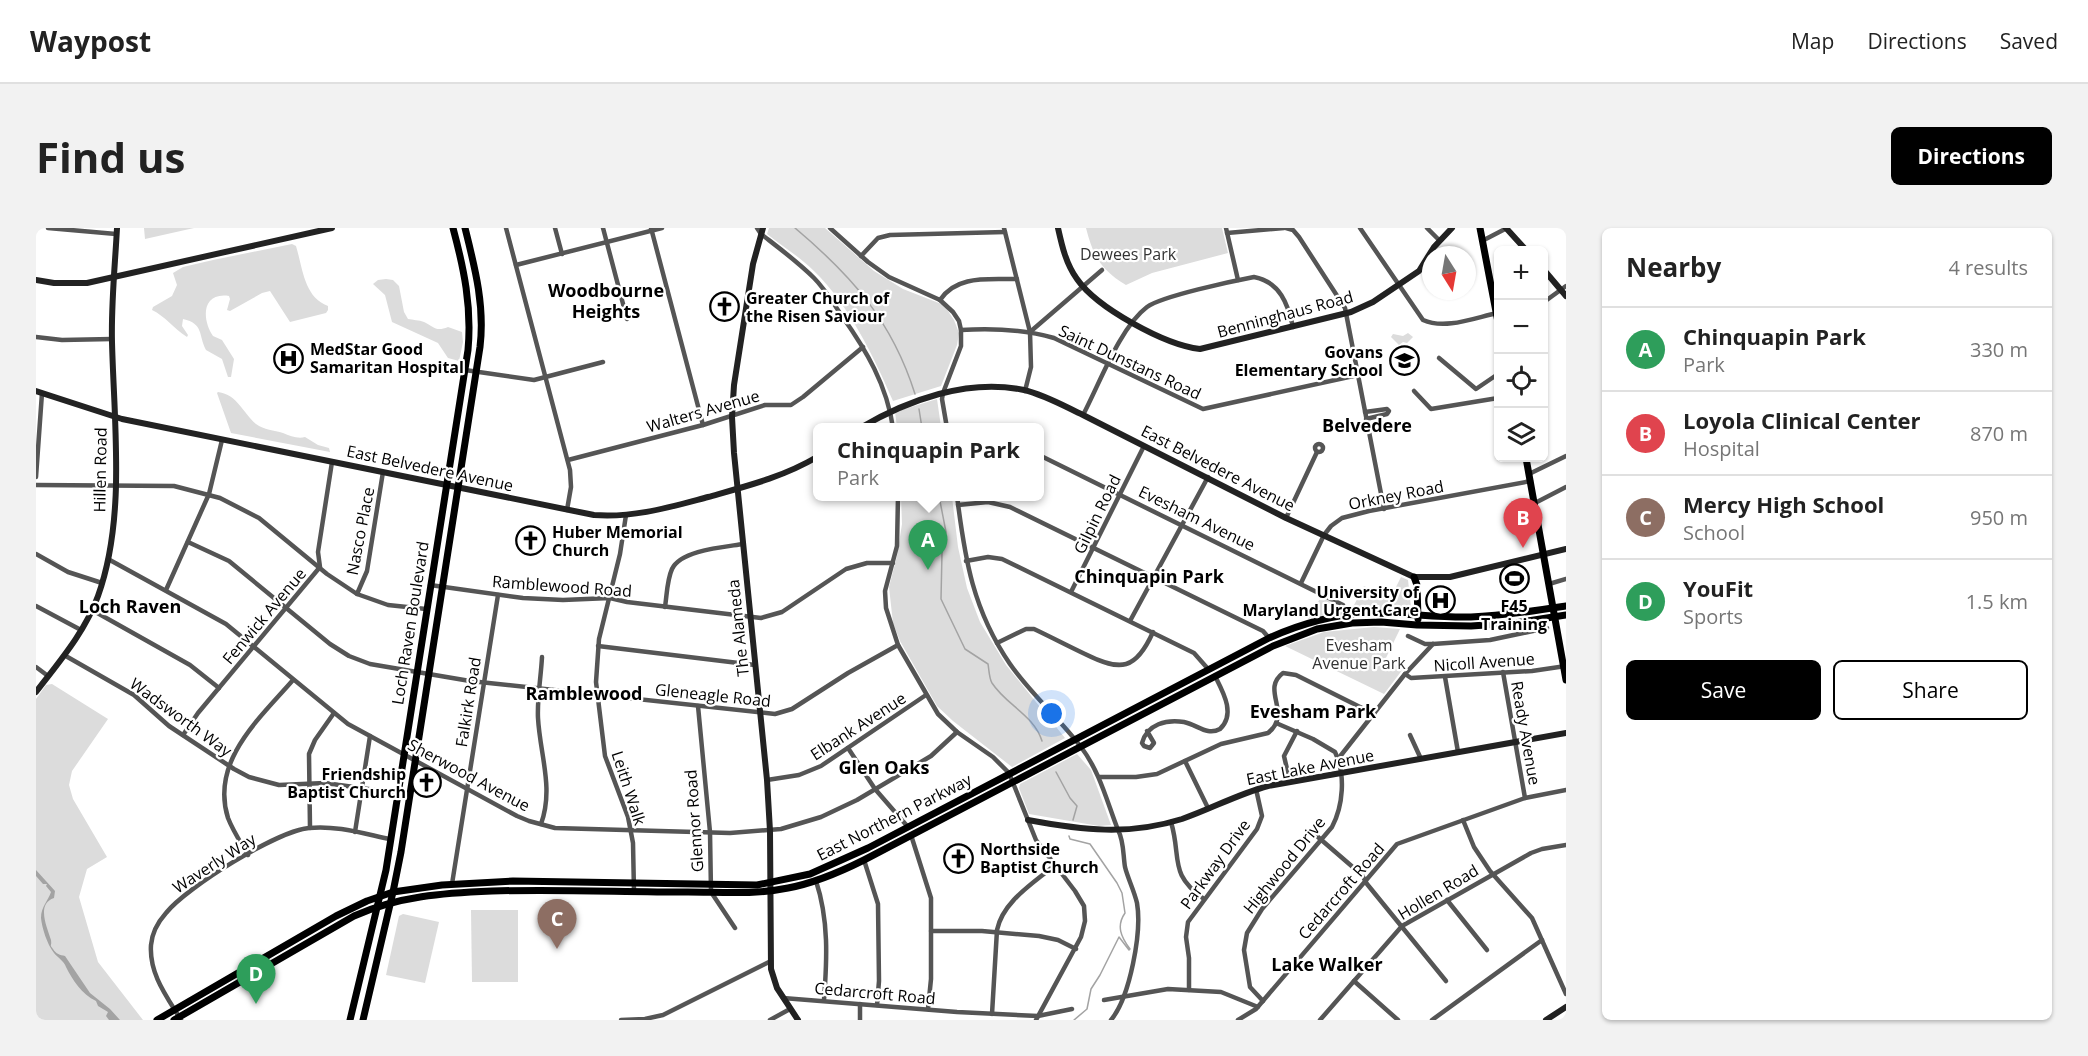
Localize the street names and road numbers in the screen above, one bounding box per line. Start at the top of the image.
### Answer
street label: Benninghaus Road [1215,285,1355,343]
street label: Saint Dunstans Road [1055,319,1205,405]
street label: Walters Avenue [644,384,762,438]
street label: East Belvedere Avenue [1137,420,1299,516]
street label: Hillen Road [88,427,112,513]
street label: East Belvedere Avenue [345,440,515,496]
street label: Gilpin Road [1068,471,1126,557]
street label: Orkney Road [1347,475,1445,515]
street label: Evesham Avenue [1135,480,1259,556]
street label: Nasco Place [341,485,379,577]
street label: Loch Raven Boulevard [386,540,434,706]
street label: Fenwick Avenue [217,563,311,669]
street label: Ramblewood Road [491,570,633,602]
street label: The Alameda [722,578,754,678]
street label: Nicoll Avenue [1433,647,1535,677]
street label: Falkirk Road [450,655,486,749]
street label: Wadsworth Way [126,673,237,762]
street label: Gleneagle Road [654,678,772,712]
street label: Ready Avenue [1506,679,1546,787]
street label: Elbank Avenue [806,687,910,765]
street label: Sherwood Avenue [404,734,534,817]
street label: East Lake Avenue [1244,744,1376,790]
street label: Leith Walk [607,748,652,829]
street label: East Northern Parkway [813,768,976,866]
street label: Glennor Road [679,769,709,873]
street label: Highwood Drive [1238,812,1330,918]
street label: Parkway Drive [1175,815,1255,913]
street label: Waverly Way [168,827,261,898]
street label: Cedarcroft Road [1293,838,1389,944]
street label: Hollen Road [1393,859,1483,925]
street label: Cedarcroft Road [814,977,936,1009]

